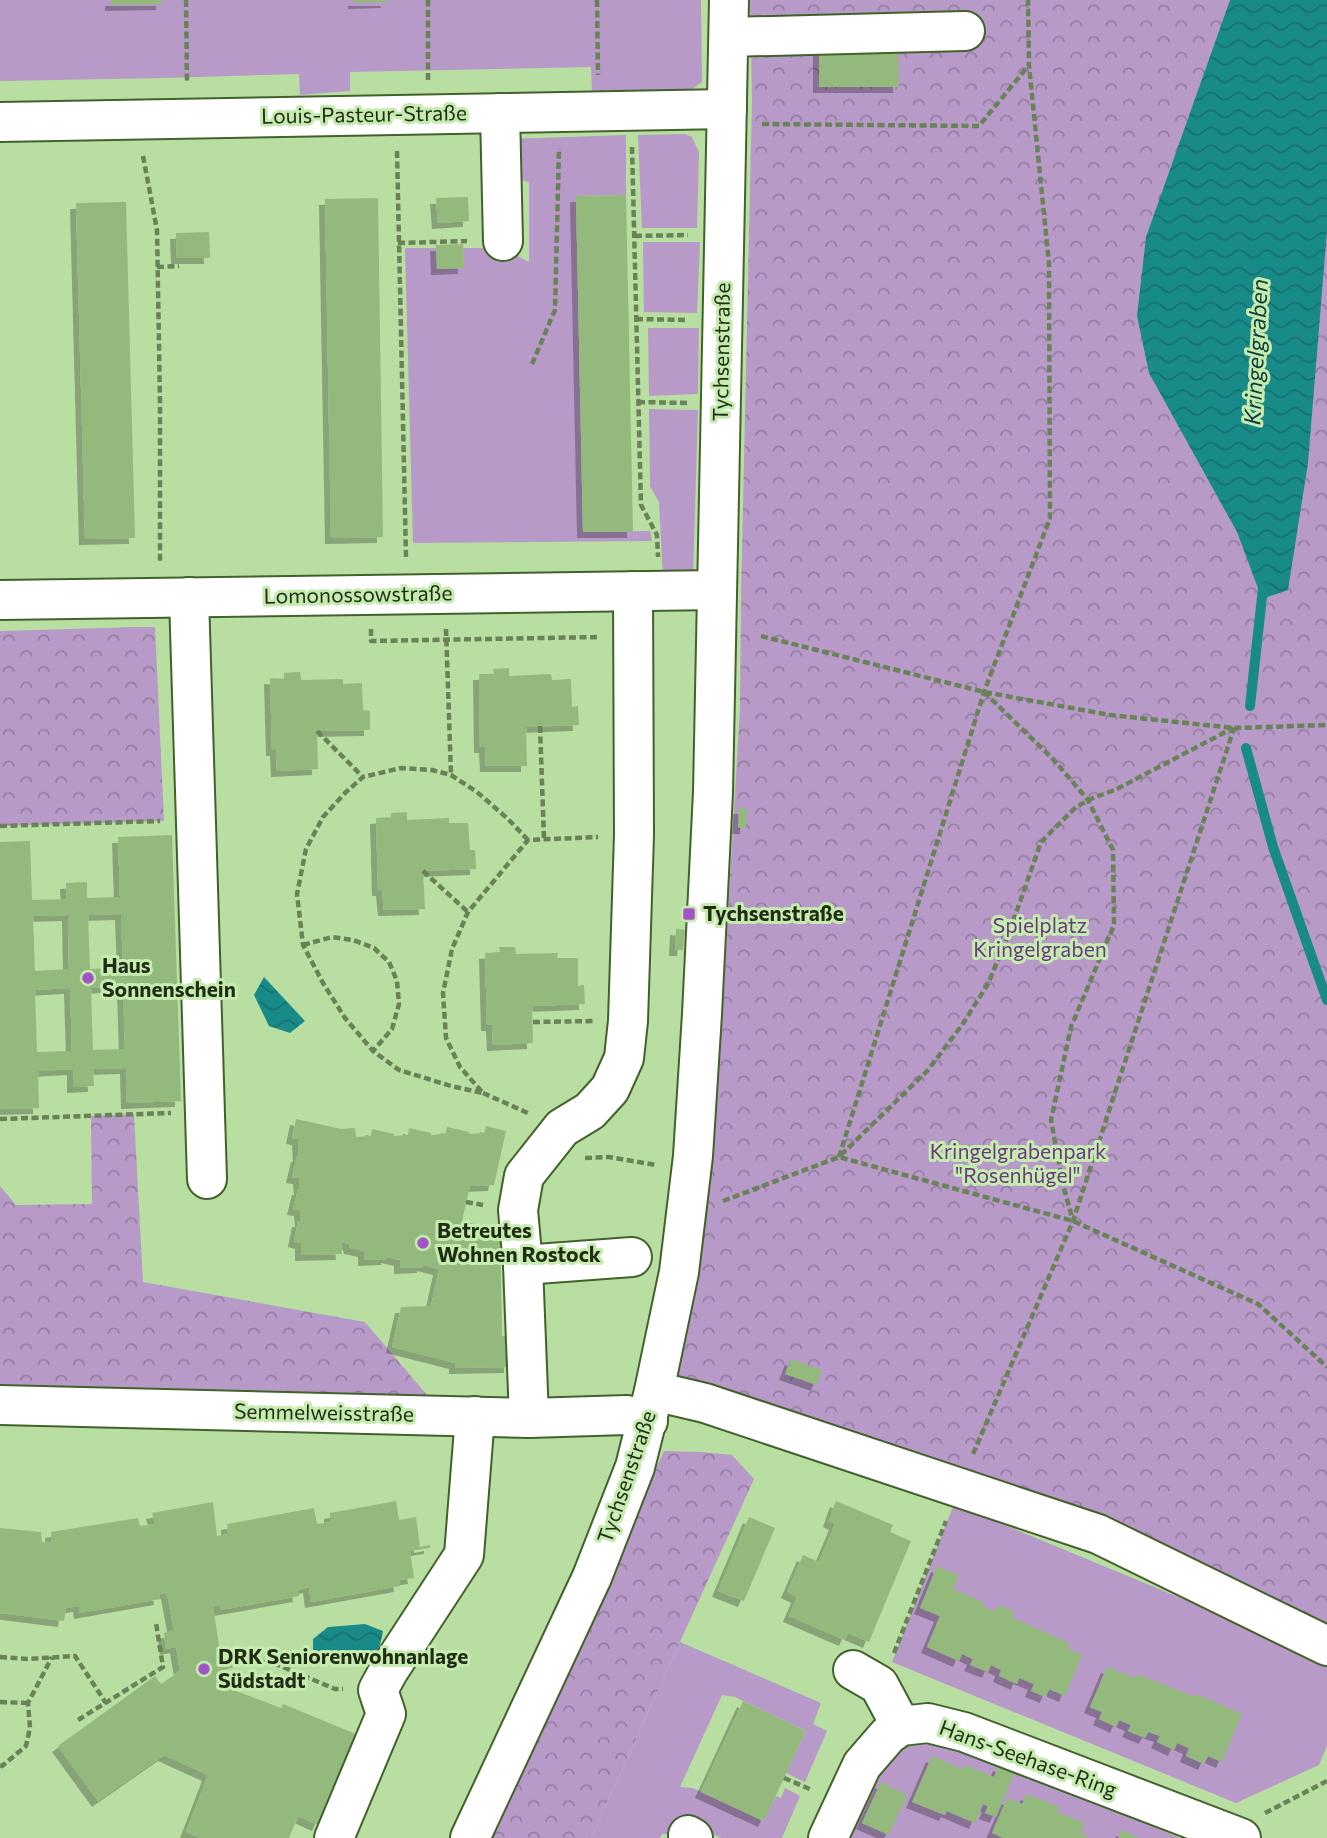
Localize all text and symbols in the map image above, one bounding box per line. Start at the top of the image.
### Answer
street label: Louis-Pasteur-Straße [261,99,467,128]
water label: Kringelgraben [1237,278,1273,426]
street label: Tychsenstraße [707,282,734,422]
street label: Lomonossowstraße [263,579,453,608]
place label: Tychsenstraße [703,900,844,925]
marker: Tychsenstraße [681,906,697,922]
park label: Spielplatz Kringelgraben [973,912,1107,961]
place label: Haus Sonnenschein [102,952,236,1001]
marker: Haus Sonnenschein [80,970,96,986]
park label: Kringelgrabenpark "Rosenhügel" [930,1138,1106,1187]
place label: Betreutes Wohnen Rostock [437,1217,601,1266]
marker: Betreutes Wohnen Rostock [415,1235,431,1251]
street label: Semmelweisstraße [234,1397,414,1426]
street label: Tychsenstraße [591,1407,660,1546]
place label: DRK Seniorenwohnanlage Südstadt [218,1643,468,1692]
marker: DRK Seniorenwohnanlage Südstadt [196,1661,212,1677]
street label: Hans-Seehase-Ring [936,1714,1121,1801]

